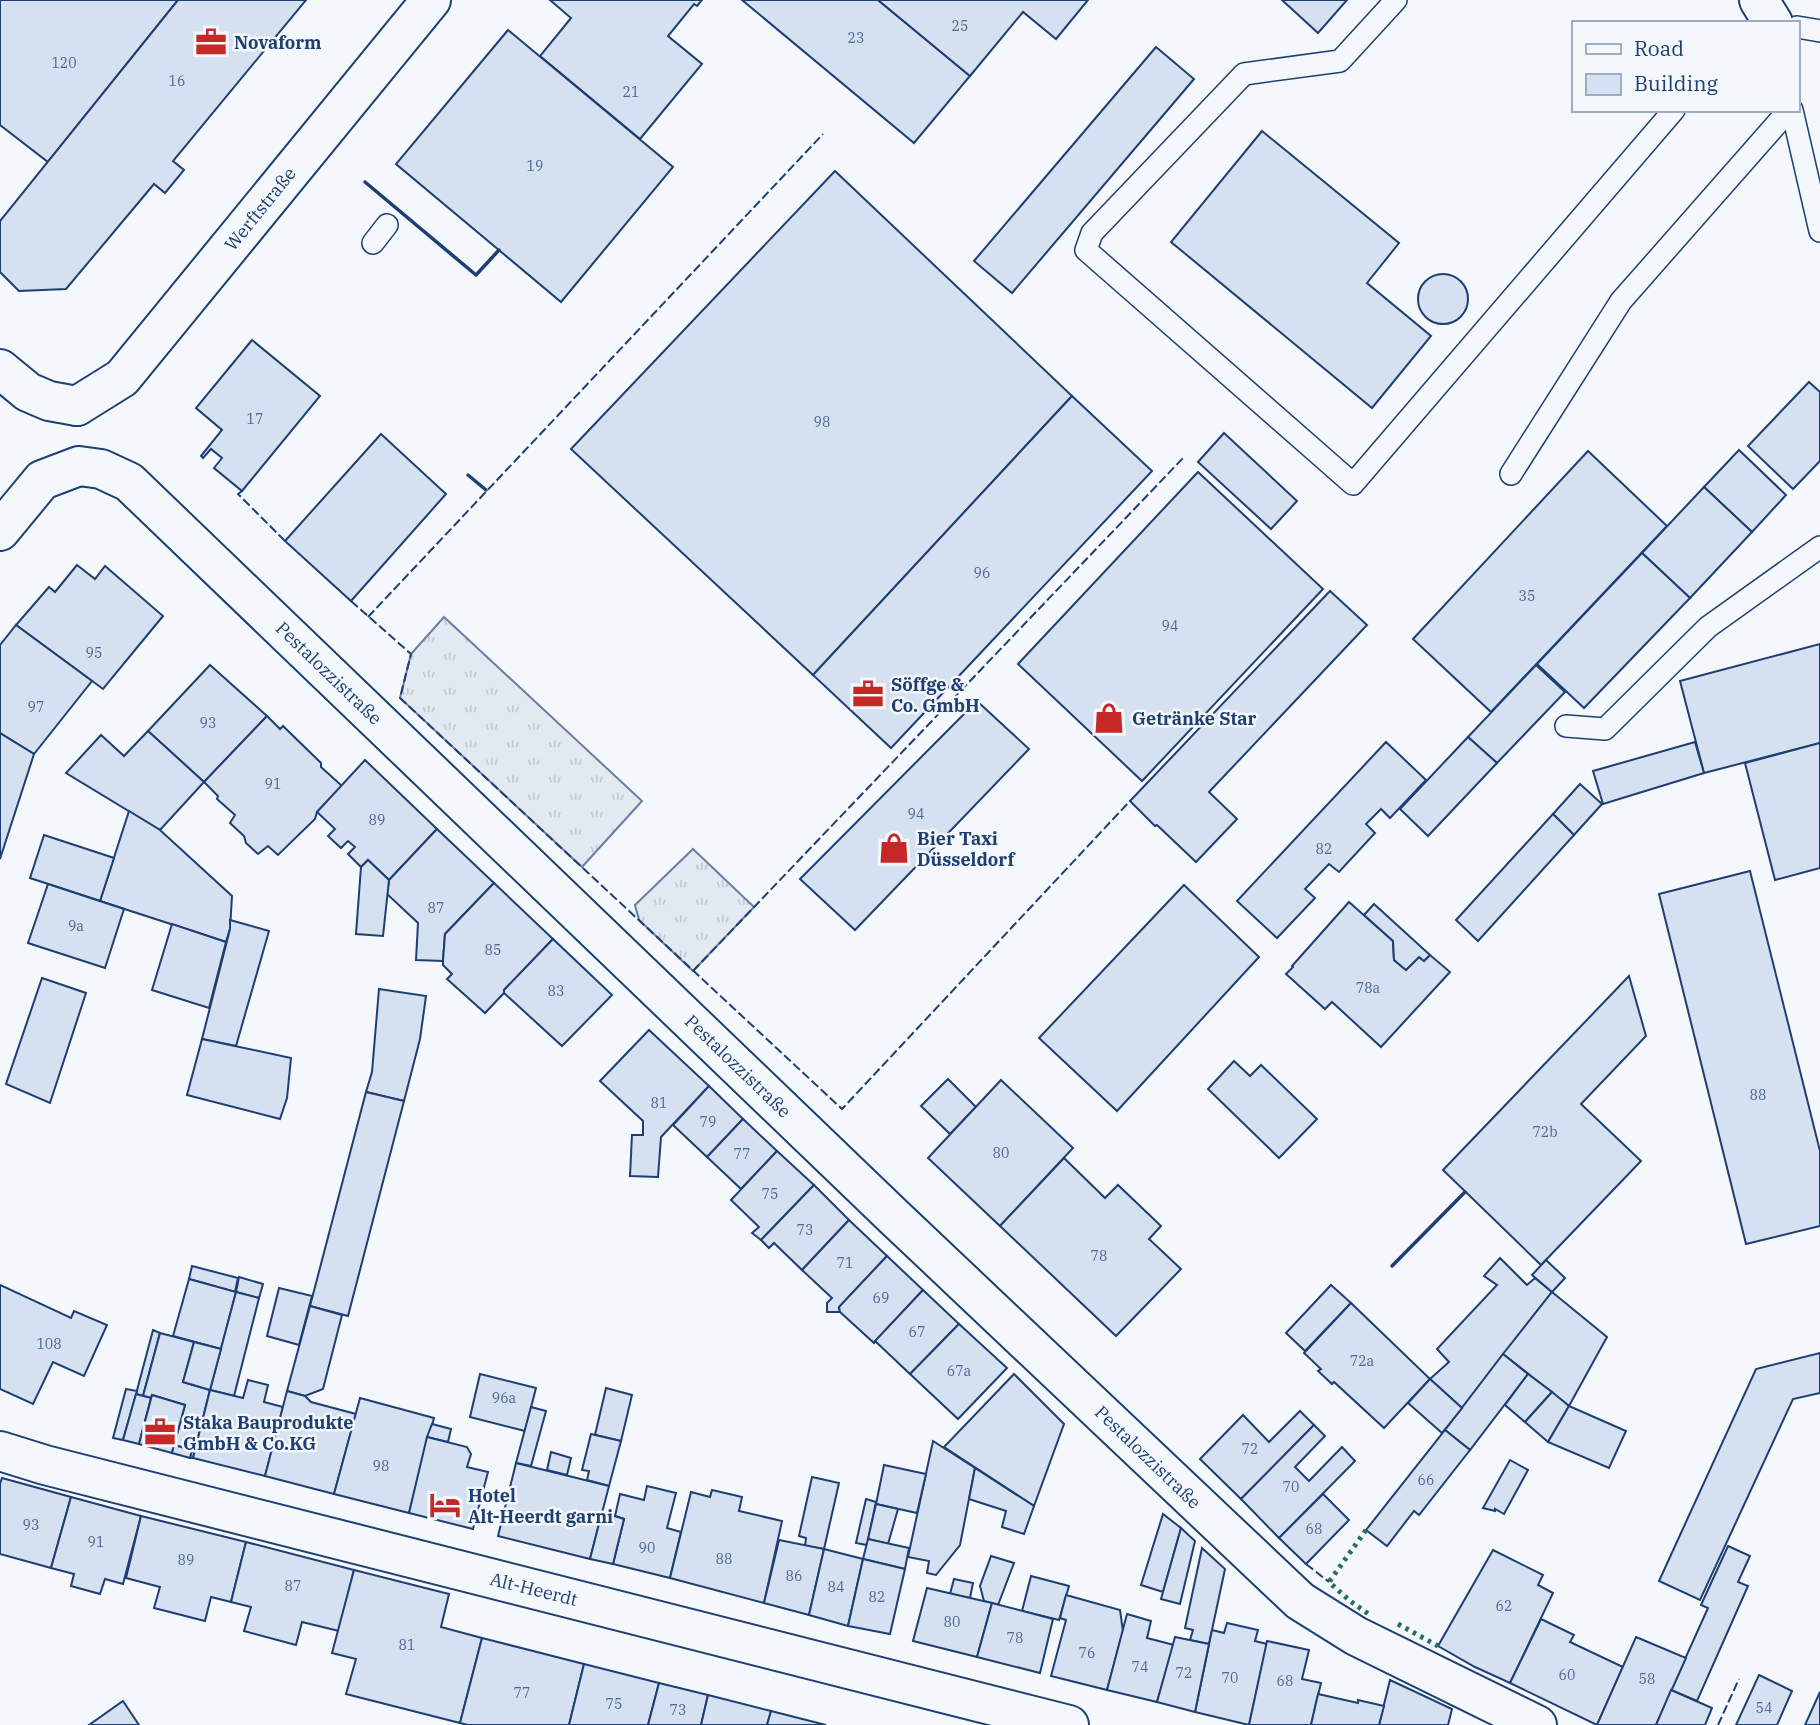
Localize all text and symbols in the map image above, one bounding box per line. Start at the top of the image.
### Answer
house number: 25 [952,17,968,35]
legend [1572,21,1799,112]
office icon: Novaform [194,25,228,59]
house number: 23 [848,29,864,47]
place label: Novaform [234,31,322,54]
text: Road [1634,34,1684,62]
house number: 120 [51,54,77,72]
text: Building [1634,69,1719,97]
house number: 16 [169,72,185,90]
house number: 21 [623,83,639,101]
house number: 19 [527,157,543,175]
street label: Werftstraße [219,163,301,255]
house number: 17 [247,410,263,428]
house number: 98 [814,413,830,431]
house number: 96 [974,564,990,582]
house number: 35 [1519,587,1535,605]
street label: Pestalozzistraße [271,617,387,729]
house number: 94 [1162,617,1178,635]
house number: 95 [86,644,102,662]
place label: Söffge & Co. GmbH [891,673,980,717]
office icon: Söffge & Co. GmbH [851,677,885,711]
house number: 97 [28,698,44,716]
shop icon: Getränke Star [1092,701,1126,735]
place label: Getränke Star [1132,707,1256,730]
house number: 93 [200,714,216,732]
house number: 91 [265,775,281,793]
house number: 94 [908,805,924,823]
house number: 89 [369,811,385,829]
place label: Bier Taxi Düsseldorf [917,827,1016,871]
shop icon: Bier Taxi Düsseldorf [877,831,911,865]
house number: 82 [1316,840,1332,858]
house number: 87 [428,899,444,917]
house number: 9a [68,917,84,935]
house number: 85 [485,941,501,959]
house number: 78a [1356,979,1381,997]
house number: 83 [548,982,564,1000]
street label: Pestalozzistraße [680,1010,796,1122]
house number: 88 [1750,1086,1766,1104]
house number: 81 [651,1094,667,1112]
house number: 79 [700,1113,716,1131]
house number: 72b [1532,1123,1558,1141]
house number: 80 [993,1144,1009,1162]
house number: 77 [734,1145,750,1163]
house number: 75 [762,1185,778,1203]
house number: 73 [797,1221,813,1239]
house number: 78 [1091,1247,1107,1265]
house number: 71 [837,1254,853,1272]
house number: 69 [873,1289,889,1307]
house number: 67 [909,1323,925,1341]
house number: 108 [36,1335,62,1353]
house number: 72a [1350,1352,1375,1370]
house number: 67a [947,1362,972,1380]
house number: 96a [492,1389,517,1407]
street label: Pestalozzistraße [1090,1401,1206,1513]
place label: Staka Bauprodukte GmbH & Co.KG [183,1411,353,1455]
office icon: Staka Bauprodukte GmbH & Co.KG [143,1415,177,1449]
house number: 72 [1242,1440,1258,1458]
house number: 98 [373,1457,389,1475]
house number: 66 [1418,1471,1434,1489]
house number: 70 [1283,1478,1299,1496]
place label: Hotel Alt-Heerdt garni [468,1484,613,1528]
hotel icon: Hotel Alt-Heerdt garni [428,1488,462,1522]
house number: 93 [23,1516,39,1534]
house number: 68 [1306,1520,1322,1538]
house number: 91 [88,1533,104,1551]
house number: 90 [639,1539,655,1557]
house number: 88 [716,1550,732,1568]
house number: 89 [178,1551,194,1569]
street label: Alt-Heerdt [488,1567,580,1611]
house number: 86 [786,1567,802,1585]
house number: 87 [285,1577,301,1595]
house number: 84 [828,1578,844,1596]
house number: 82 [869,1588,885,1606]
house number: 62 [1496,1597,1512,1615]
house number: 80 [944,1613,960,1631]
house number: 78 [1007,1629,1023,1647]
house number: 81 [399,1636,415,1654]
house number: 76 [1079,1644,1095,1662]
house number: 74 [1132,1658,1148,1676]
house number: 72 [1176,1664,1192,1682]
house number: 60 [1559,1666,1575,1684]
house number: 70 [1222,1669,1238,1687]
house number: 58 [1639,1670,1655,1688]
house number: 68 [1277,1672,1293,1690]
house number: 77 [514,1684,530,1702]
house number: 75 [606,1695,622,1713]
house number: 54 [1756,1699,1772,1717]
house number: 73 [670,1701,686,1719]

